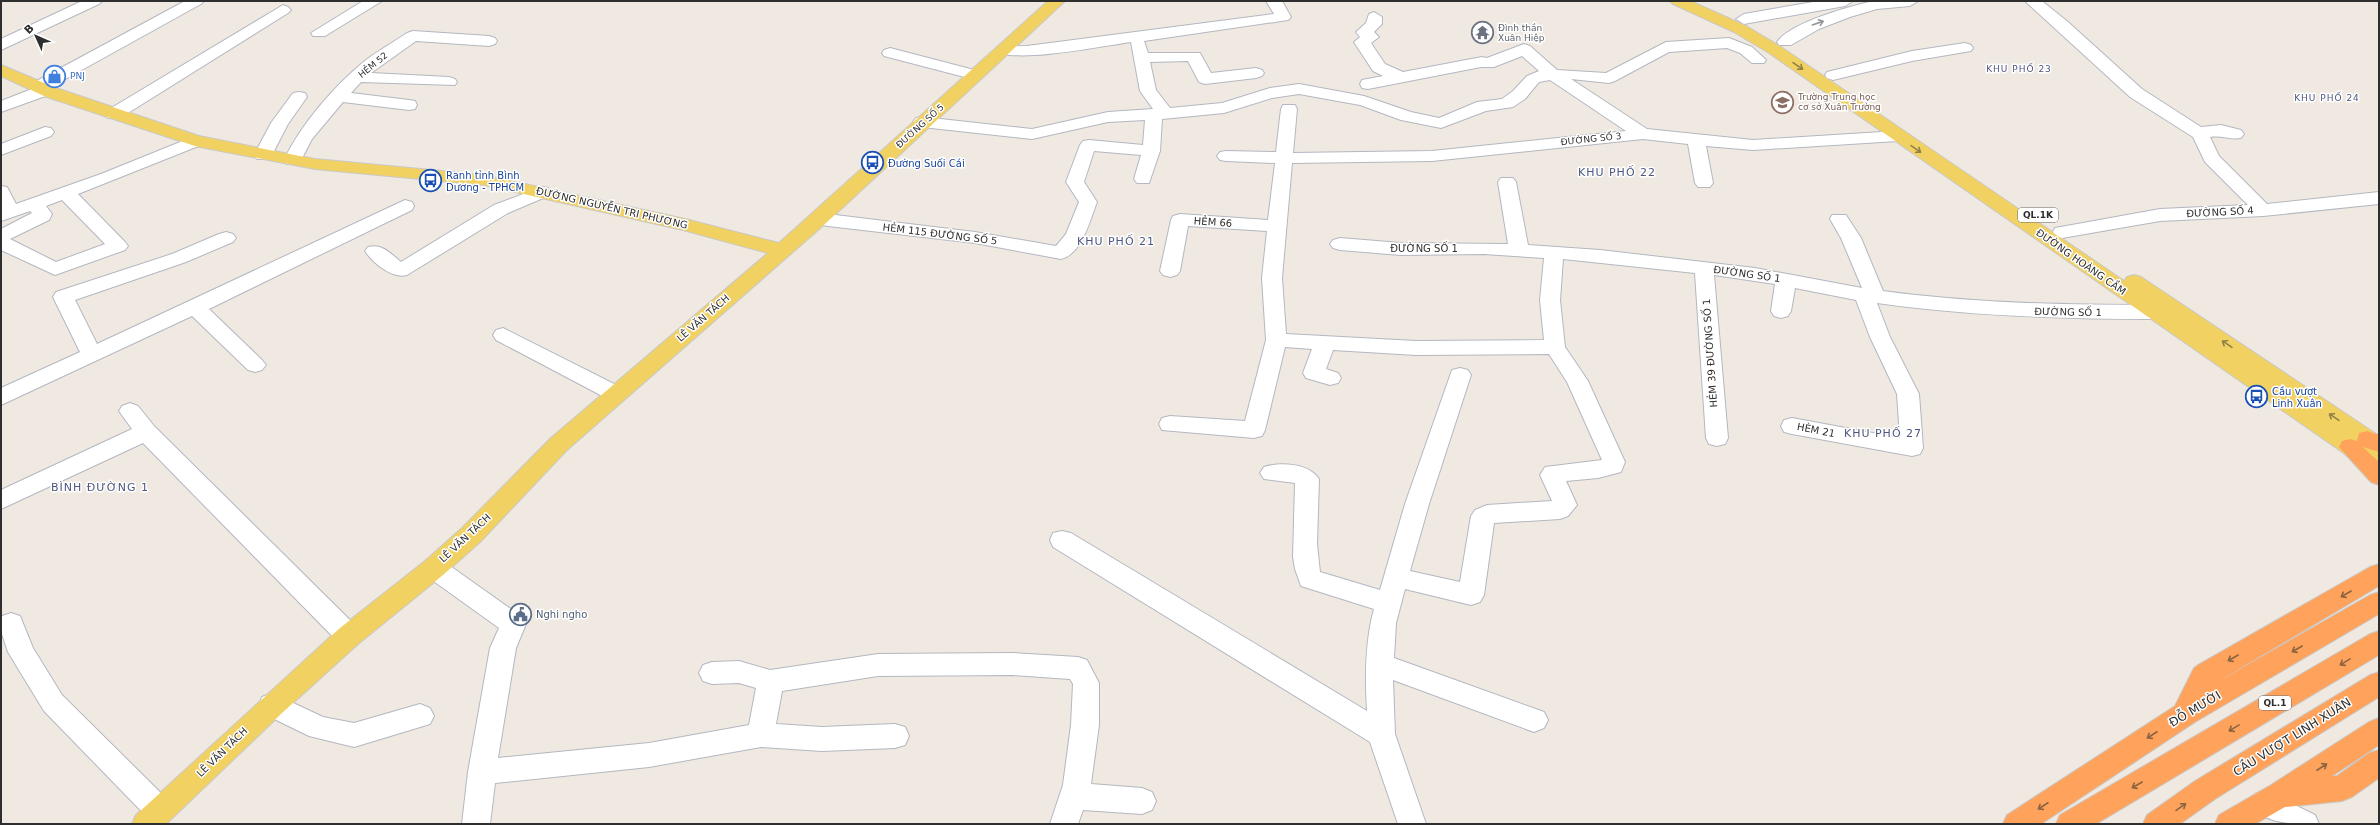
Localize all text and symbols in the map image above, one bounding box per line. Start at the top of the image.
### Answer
north arrow [16,16,56,56]
one-way arrow [1812,19,1825,26]
temple icon: Đình thần Xuân Hiệp [1469,20,1495,46]
text: B [22,22,37,37]
place label: Đình thần Xuân Hiệp [1498,23,1545,43]
street label: HẺM 52 [356,49,390,80]
one-way arrow [1793,62,1804,70]
district label: KHU PHỐ 23 [1986,62,2052,74]
shop icon: PNJ [41,63,67,89]
place label: PNJ [70,71,85,81]
school or university icon: Trường Trung học cơ sở Xuân Trường [1769,89,1795,115]
district label: KHU PHỐ 24 [2294,91,2360,103]
place label: Trường Trung học cơ sở Xuân Trường [1797,92,1881,112]
street label: ĐƯỜNG SỐ 5 [893,100,946,150]
street label: ĐƯỜNG SỐ 3 [1560,129,1622,147]
one-way arrow [1911,145,1922,153]
bus stop icon: Đường Suối Cái [860,150,886,176]
place label: Đường Suối Cái [888,158,965,169]
district label: KHU PHỐ 22 [1578,165,1656,179]
bus stop icon: Ranh tỉnh Bình Dương - TPHCM [417,168,443,194]
place label: Ranh tỉnh Bình Dương - TPHCM [446,170,524,193]
street label: ĐƯỜNG NGUYỄN TRI PHƯƠNG [535,182,690,231]
street label: ĐƯỜNG SỐ 4 [2186,203,2254,219]
road number: QL.1K [2018,208,2058,222]
street label: HẺM 66 [1193,213,1233,229]
street label: HẺM 115 ĐƯỜNG SỐ 5 [882,220,998,246]
street label: ĐƯỜNG HOÀNG CẦM [2034,225,2129,297]
district label: KHU PHỐ 21 [1077,234,1155,248]
street label: ĐƯỜNG SỐ 1 [1390,241,1458,254]
street label: ĐƯỜNG SỐ 1 [1713,262,1782,284]
street label: LÊ VĂN TÁCH [674,291,731,344]
street label: HẺM 39 ĐƯỜNG SỐ 1 [1699,298,1719,408]
street label: ĐƯỜNG SỐ 1 [2034,304,2102,318]
one-way arrow [2222,340,2233,348]
bus stop icon: Cầu vượt Linh Xuân [2243,384,2269,410]
place label: Cầu vượt Linh Xuân [2272,386,2322,409]
one-way arrow [2329,413,2340,421]
street label: HÈM 21 [1796,420,1836,439]
district label: KHU PHỐ 27 [1844,426,1922,440]
district label: BÌNH ĐƯỜNG 1 [51,481,149,494]
street label: LÊ VĂN TÁCH [436,511,493,565]
one-way arrow [2340,591,2352,599]
public building icon: Nghi ngho [507,601,533,627]
place label: Nghi ngho [536,609,587,620]
one-way arrow [2291,646,2303,654]
one-way arrow [2227,655,2239,663]
one-way arrow [2339,658,2351,666]
street label: ĐỖ MƯỜI [2165,686,2223,730]
street label: CẦU VƯỢT LINH XUÂN [2230,693,2353,779]
road number: QL.1 [2259,696,2291,710]
street label: LÊ VĂN TÁCH [194,724,250,779]
one-way arrow [2228,724,2240,732]
one-way arrow [2147,731,2158,739]
one-way arrow [2316,763,2327,771]
one-way arrow [2131,781,2143,789]
one-way arrow [2038,802,2049,811]
one-way arrow [2175,803,2186,811]

